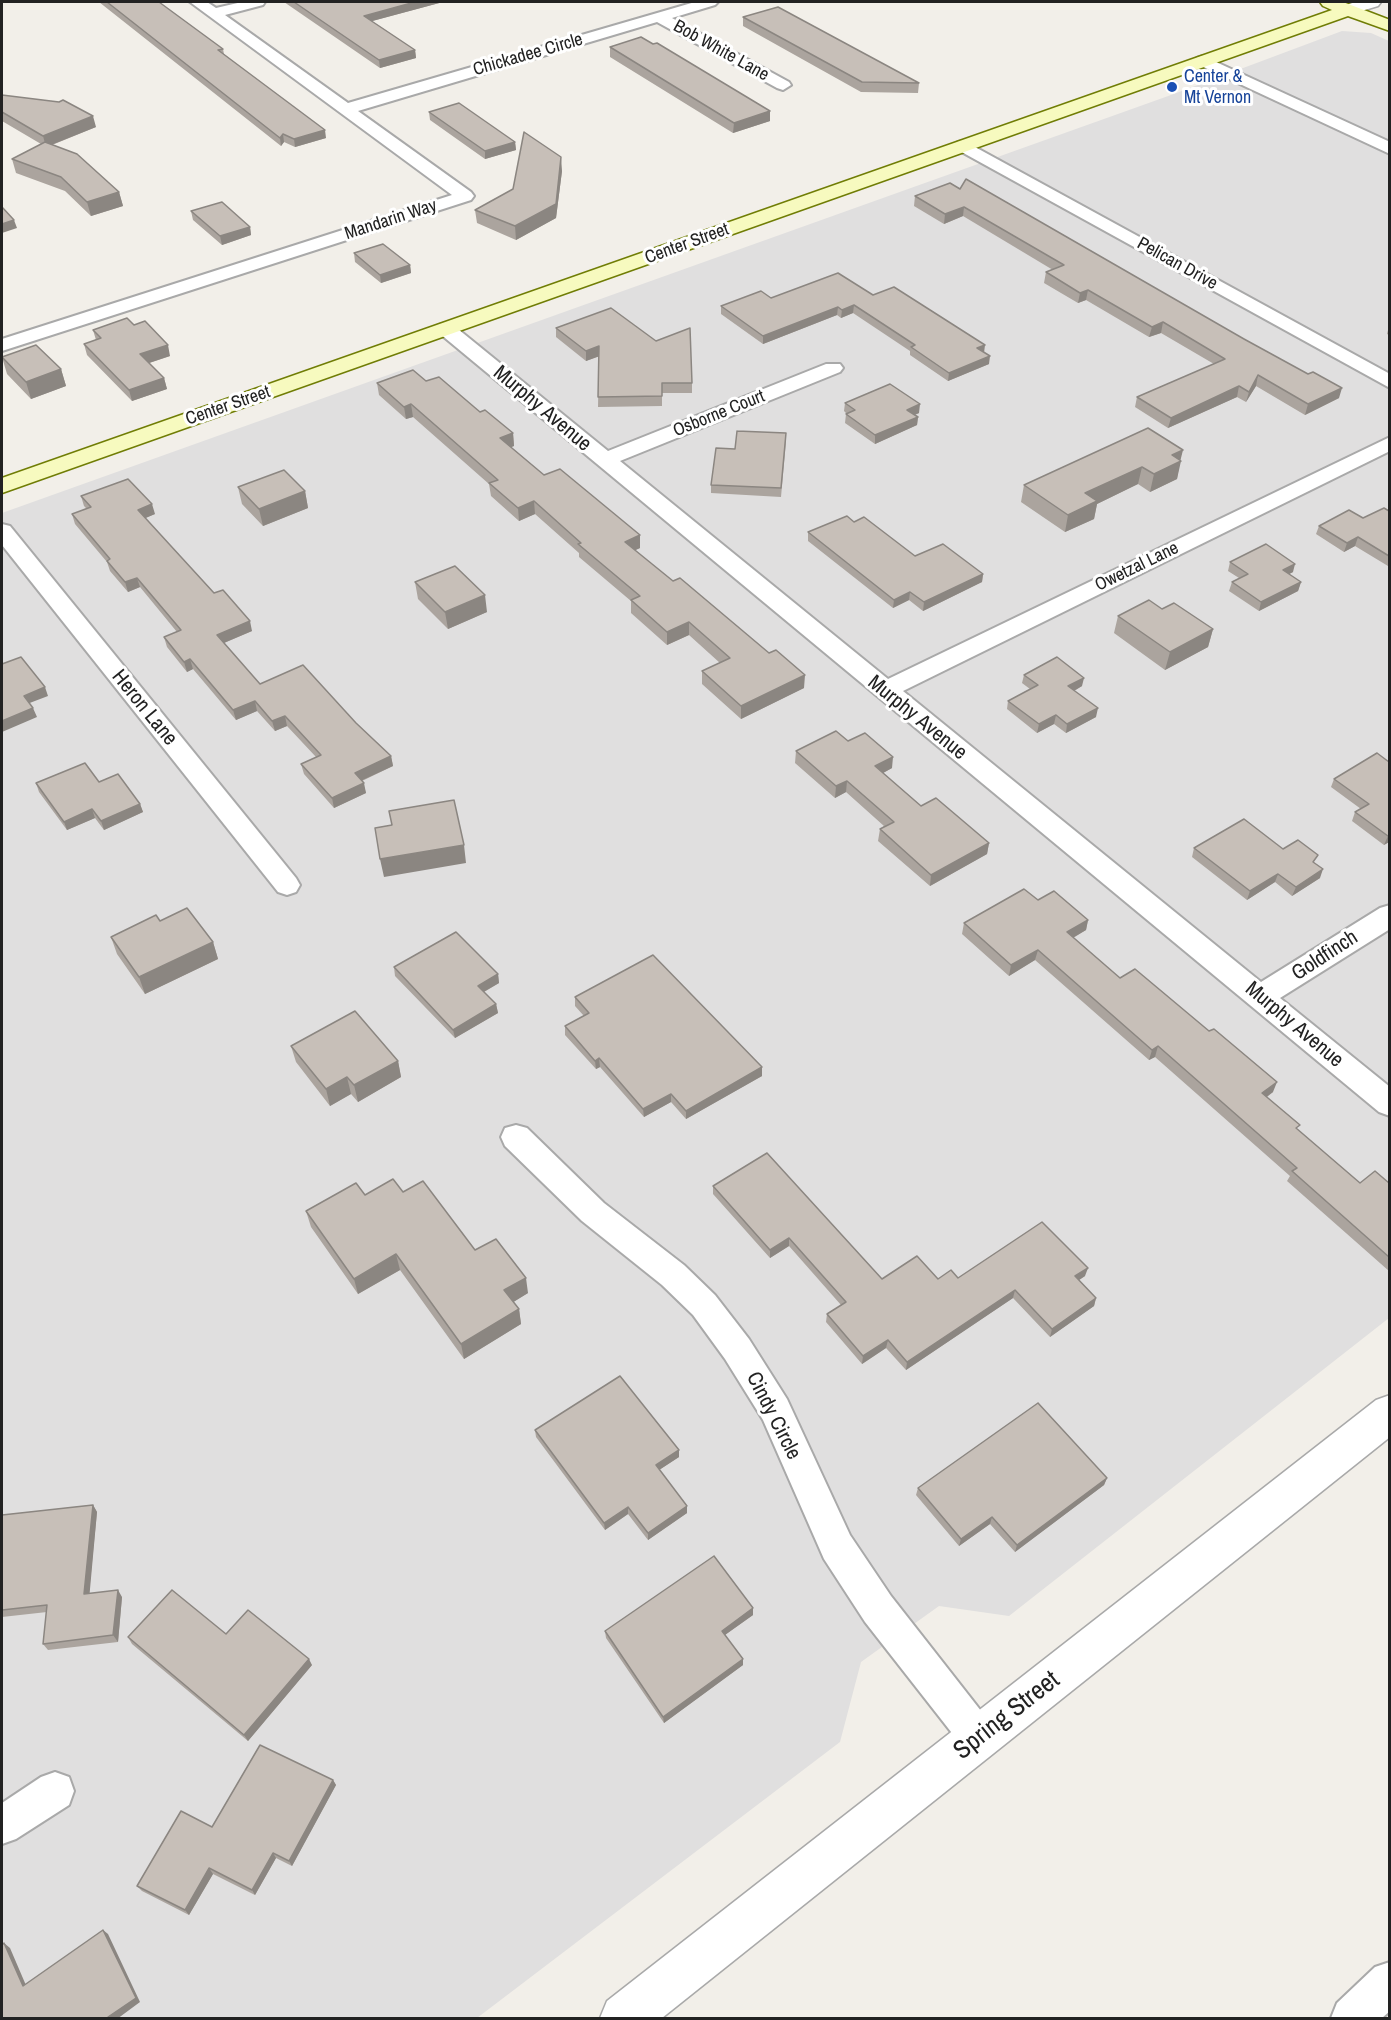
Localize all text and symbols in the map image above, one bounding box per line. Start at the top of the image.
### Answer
street label: Bob White Lane [669,16,773,86]
street label: Chickadee Circle [471,29,585,81]
place label: Center & Mt Vernon [1184,66,1251,109]
marker: Center & Mt Vernon [1165,80,1179,94]
street label: Mandarin Way [342,195,440,245]
street label: Center Street [642,219,732,269]
street label: Pelican Drive [1133,233,1221,295]
street label: Murphy Avenue [488,361,596,457]
street label: Center Street [183,381,273,431]
street label: Osborne Court [670,386,768,442]
street label: Owetzal Lane [1092,538,1182,596]
street label: Heron Lane [106,665,182,751]
street label: Murphy Avenue [862,670,972,766]
street label: Goldfinch [1287,925,1363,987]
street label: Murphy Avenue [1240,977,1348,1073]
street label: Cindy Circle [740,1368,806,1464]
street label: Spring Street [948,1665,1066,1767]

